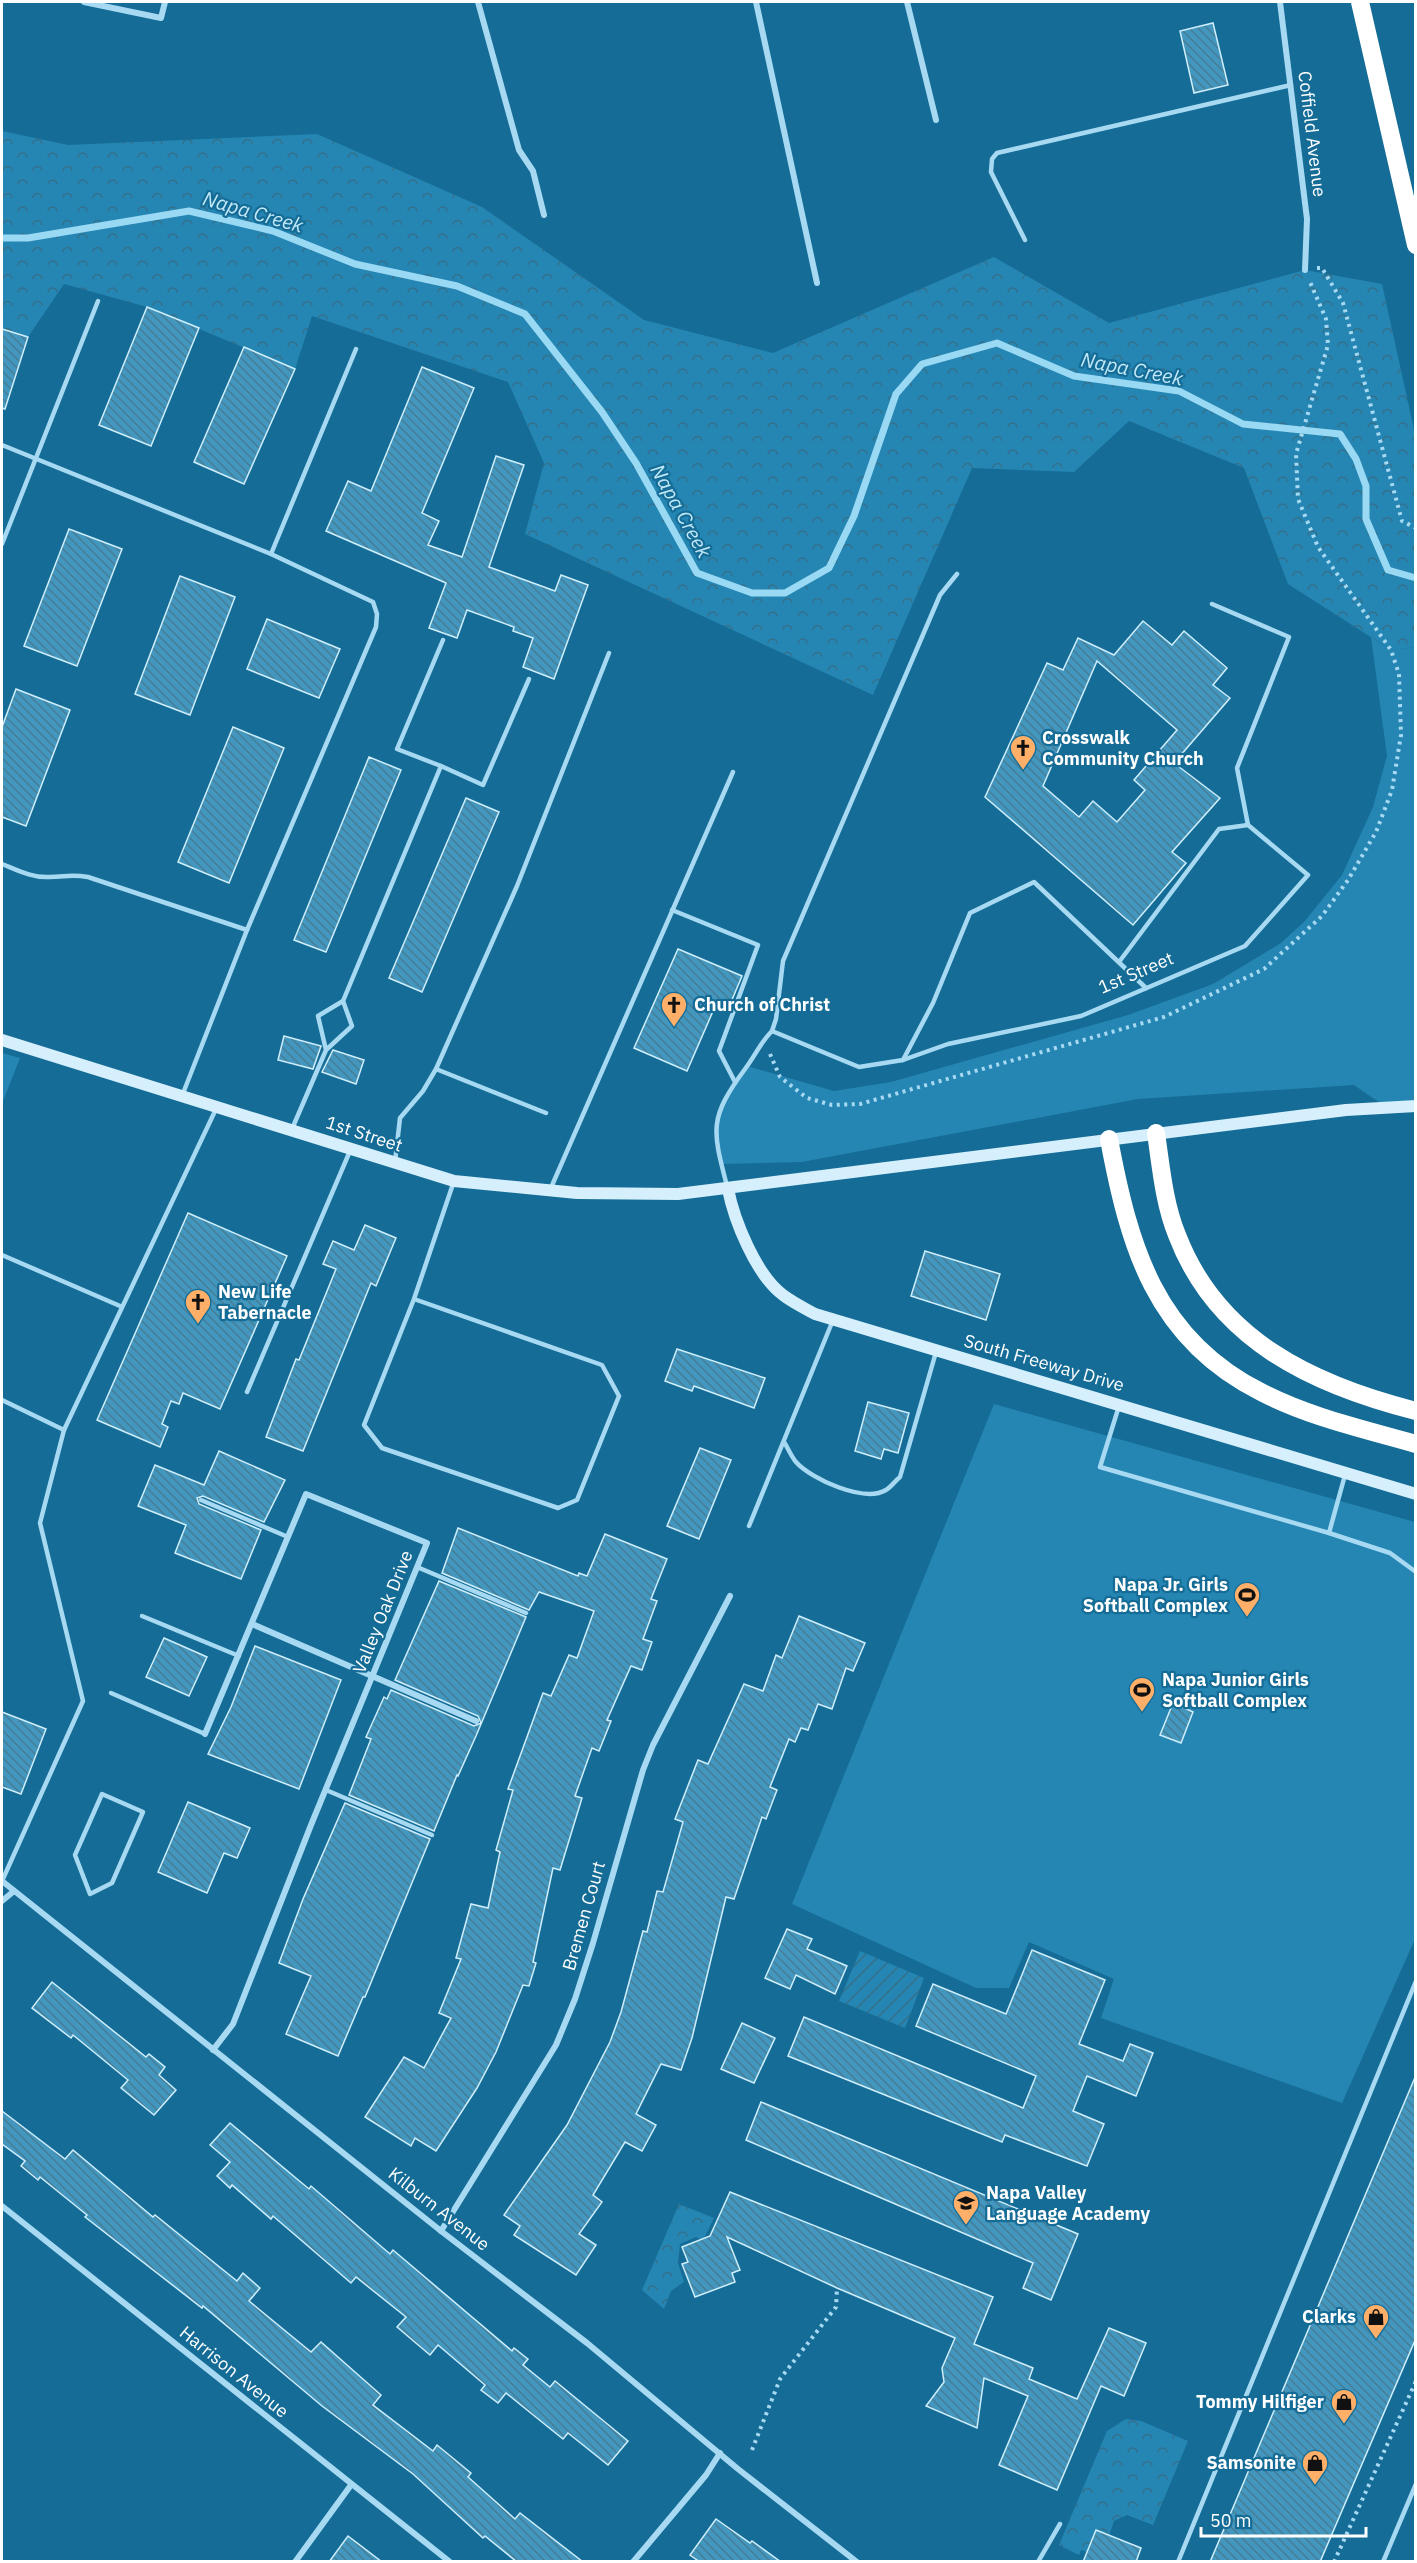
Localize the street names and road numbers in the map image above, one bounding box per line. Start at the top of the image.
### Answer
street label: Coffield Avenue [1293,70,1332,198]
street label: 1st Street [1095,946,1177,999]
street label: 1st Street [323,1110,405,1157]
street label: South Freeway Drive [961,1329,1127,1396]
street label: Valley Oak Drive [347,1547,418,1677]
street label: Bremen Court [557,1859,610,1973]
street label: Kilburn Avenue [384,2162,495,2255]
street label: Harrison Avenue [175,2321,294,2423]

